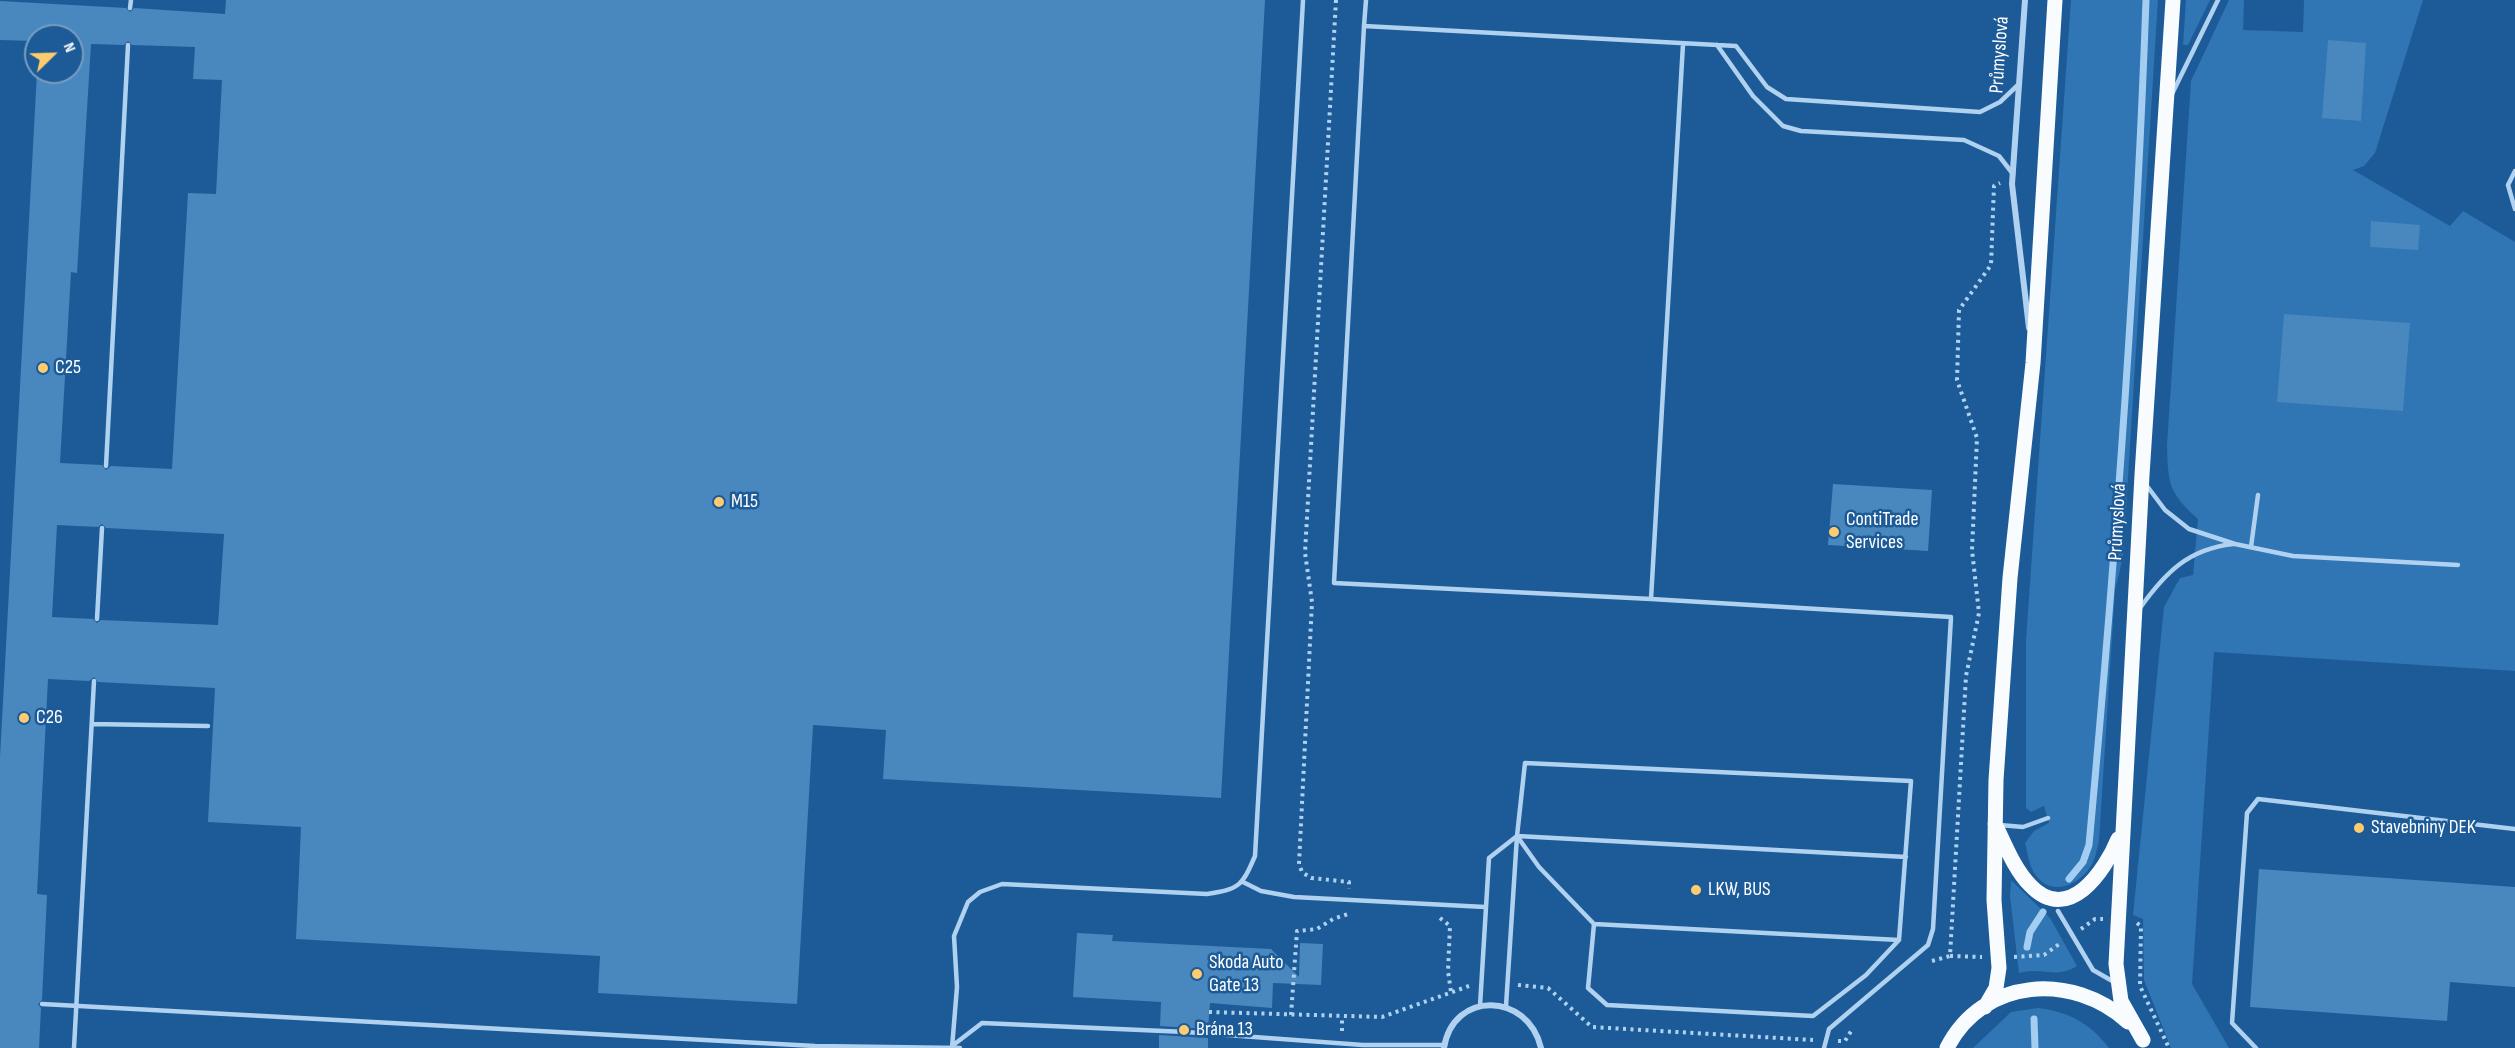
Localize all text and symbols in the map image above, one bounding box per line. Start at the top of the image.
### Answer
street label: Průmyslová [1985,16,2015,94]
north arrow [24,24,84,84]
text: N [59,40,80,55]
place label: C25 [55,356,81,380]
marker: C25 [36,361,50,375]
street label: Průmyslová [2104,483,2132,561]
place label: M15 [731,490,758,514]
marker: M15 [712,495,726,509]
place label: ContiTrade Services [1846,508,1918,555]
marker: ContiTrade Services [1827,525,1841,539]
place label: C26 [36,706,63,730]
marker: C26 [17,711,31,725]
place label: Stavebniny DEK [2371,816,2476,840]
marker: Stavebniny DEK [2352,821,2366,835]
place label: LKW, BUS [1708,878,1771,902]
marker: LKW, BUS [1689,883,1703,897]
place label: Skoda Auto Gate 13 [1209,951,1284,998]
marker: Skoda Auto Gate 13 [1190,967,1204,981]
place label: Brána 13 [1196,1018,1253,1042]
marker: Brána 13 [1177,1023,1191,1037]

